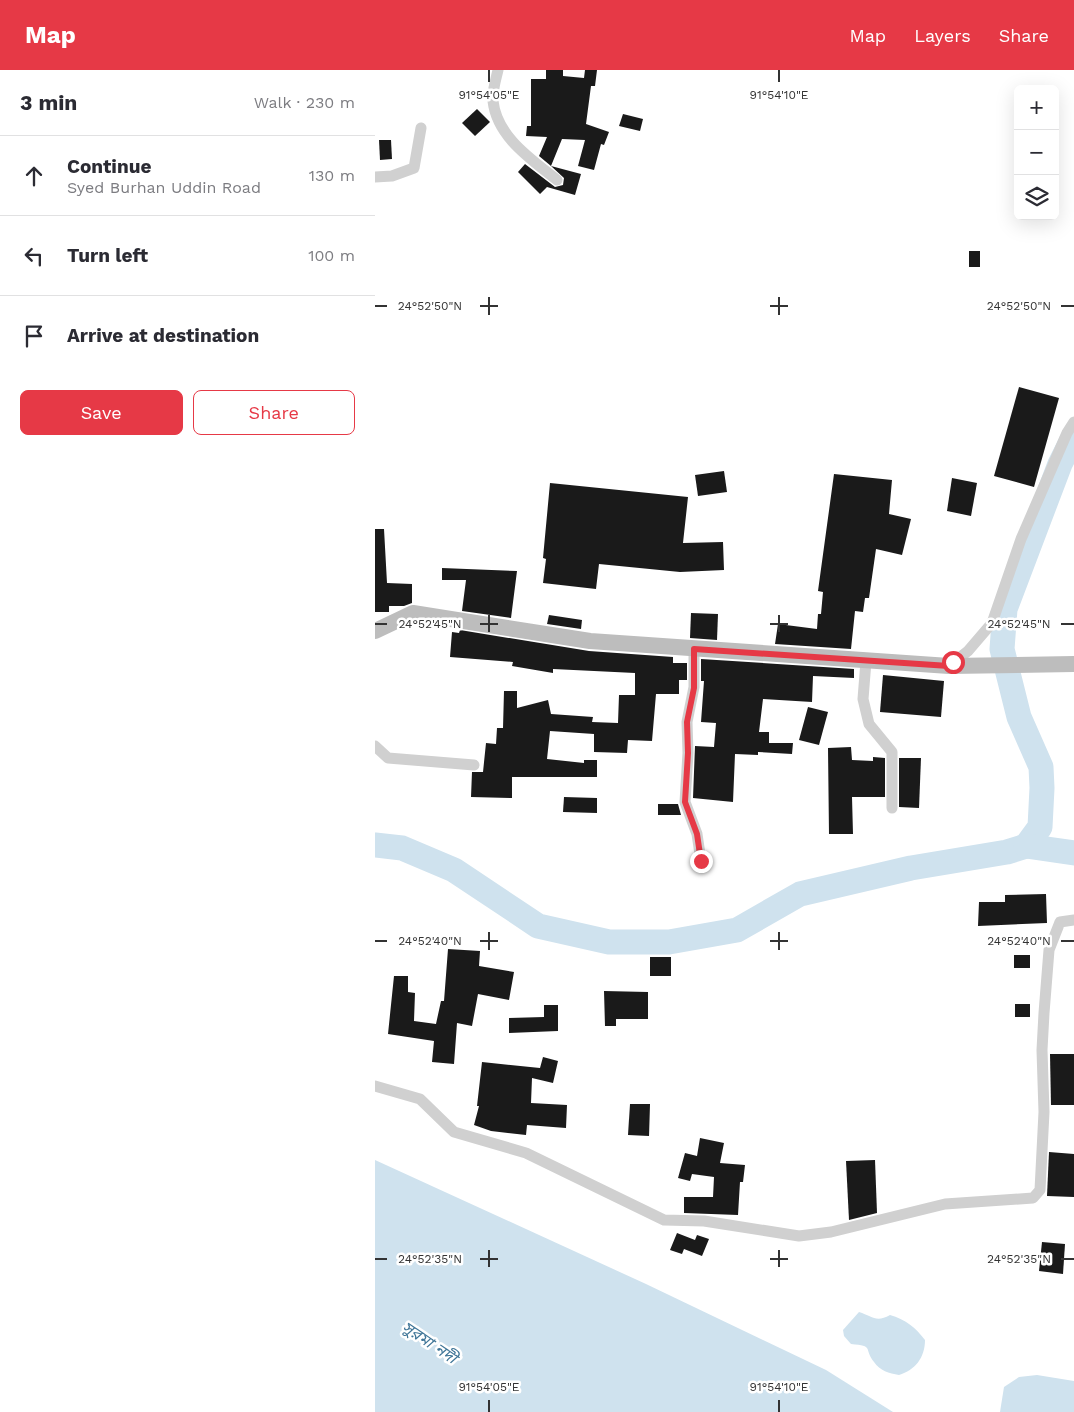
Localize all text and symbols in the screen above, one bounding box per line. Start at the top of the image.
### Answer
text: Map [25,21,76,49]
text: Map [849,25,886,46]
text: Layers [914,25,971,46]
text: Share [999,25,1049,46]
map controls [1014,85,1059,220]
button: + [1014,85,1059,130]
text: 91°54'05"E [458,88,520,102]
text: 91°54'10"E [750,88,809,102]
text: 3 min [20,90,77,115]
text: Walk · 230 m [254,93,355,112]
button: − [1014,130,1059,175]
text: Continue [67,155,151,178]
icon: ahead [20,162,48,190]
text: 130 m [309,166,355,185]
button: layers [1014,175,1059,220]
text: Syed Burhan Uddin Road [67,178,261,197]
icon: left [20,242,48,270]
text: Turn left [67,244,148,267]
text: 100 m [308,246,355,265]
text: 24°52'50"N [398,299,462,313]
text: 24°52'50"N [987,299,1051,313]
icon: arrive [20,322,48,350]
text: Arrive at destination [67,324,259,347]
button: Save [20,390,183,435]
button: Share [193,390,355,435]
text: 24°52'45"N [398,617,462,631]
text: 24°52'45"N [987,617,1051,631]
route start [942,651,965,674]
route end [690,850,713,873]
text: 24°52'40"N [398,934,462,948]
text: 24°52'40"N [987,934,1051,948]
text: 24°52'35"N [398,1252,462,1266]
text: 24°52'35"N [987,1252,1051,1266]
water label: সুরমা নদী [399,1317,463,1369]
text: 91°54'05"E [458,1380,520,1394]
text: 91°54'10"E [750,1380,809,1394]

